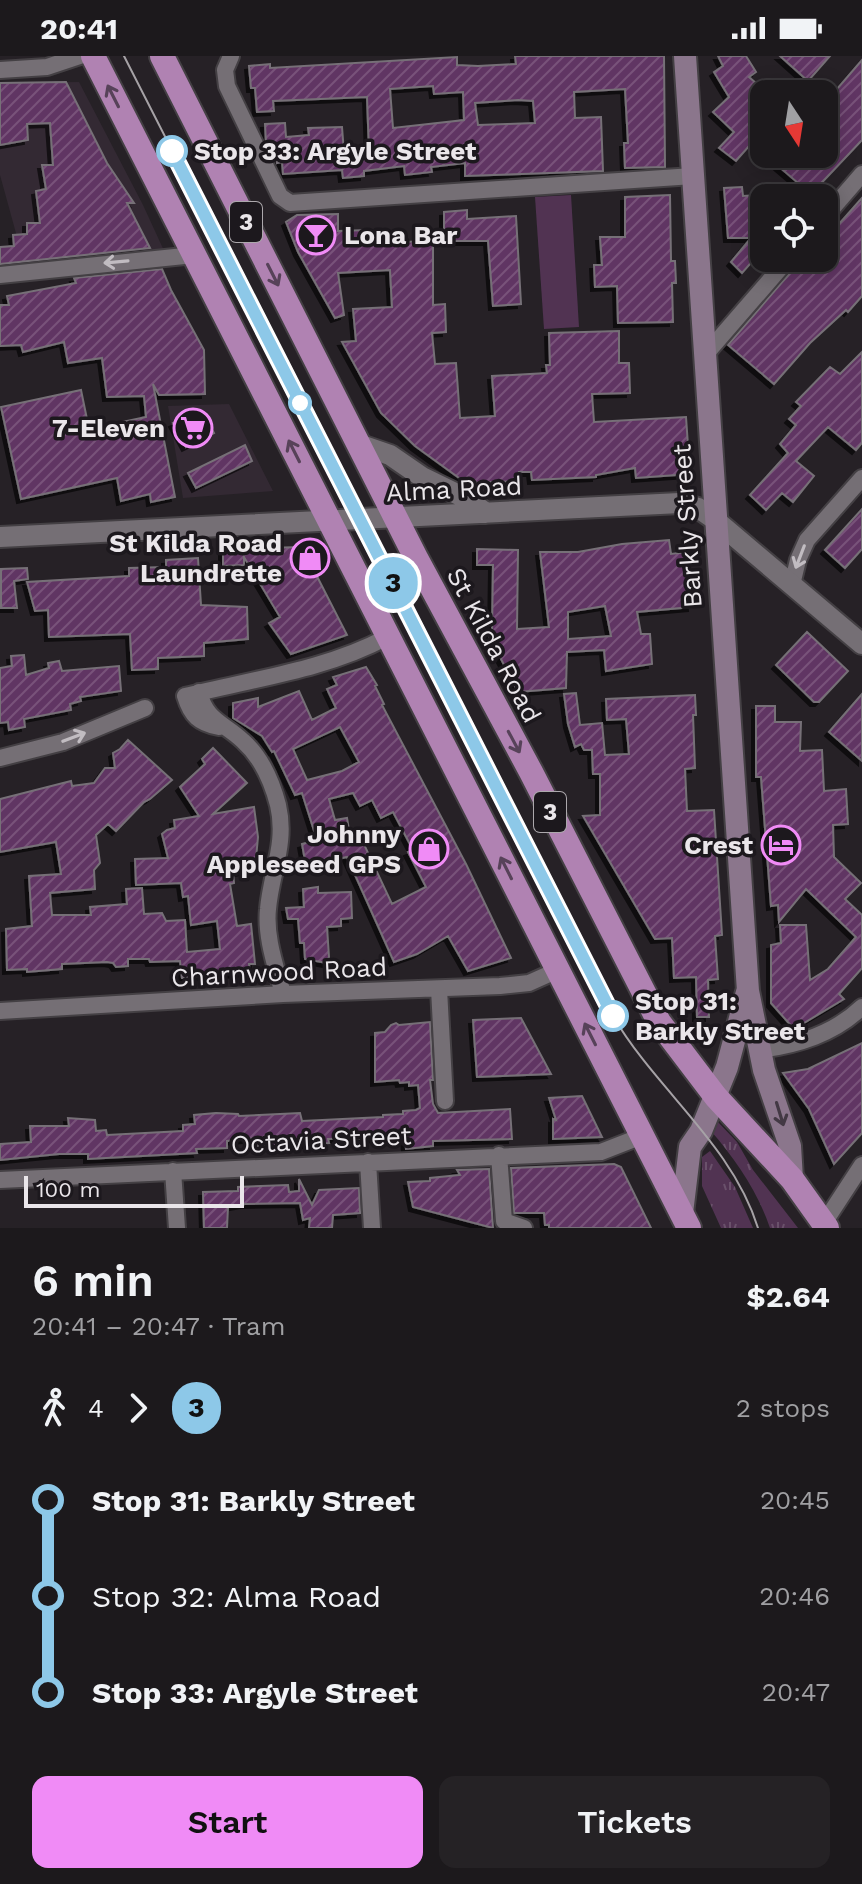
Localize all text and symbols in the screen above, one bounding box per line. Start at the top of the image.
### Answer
text: 20:41 [40,11,118,46]
north arrow [750,80,838,168]
map controls [750,80,838,272]
one-way arrow [105,85,121,109]
marker: Stop 33: Argyle Street [157,136,187,166]
place label: Stop 33: Argyle Street [194,136,477,166]
button: locate [750,184,838,272]
road number: 3 [230,202,262,242]
bar icon: Lona Bar [295,214,337,256]
place label: Lona Bar [344,220,458,250]
one-way arrow [103,255,130,270]
one-way arrow [265,263,281,287]
unlabelled marker [289,392,311,414]
supermarket icon: 7-Eleven [172,407,214,449]
place label: 7-Eleven [52,413,165,443]
one-way arrow [285,440,301,464]
street label: Barkly Street [666,443,708,609]
street label: Alma Road [385,470,523,508]
place label: St Kilda Road Laundrette [109,528,282,588]
shop icon: St Kilda Road Laundrette [289,537,331,579]
one-way arrow [792,544,807,569]
line badge: 3 [367,557,419,609]
street label: St Kilda Road [441,562,547,728]
text: 3 [385,566,401,599]
one-way arrow [61,729,86,743]
one-way arrow [507,730,523,753]
road number: 3 [534,792,566,832]
place label: Johnny Appleseed GPS [207,819,401,879]
hotel icon: Crest [760,824,802,866]
shop icon: Johnny Appleseed GPS [408,828,450,870]
place label: Crest [684,830,754,860]
one-way arrow [497,856,513,880]
street label: Charnwood Road [170,951,388,993]
place label: Stop 31: Barkly Street [635,986,806,1046]
marker: Stop 31: Barkly Street [598,1001,628,1031]
one-way arrow [582,1022,598,1046]
one-way arrow [774,1101,788,1126]
street label: Octavia Street [230,1120,412,1160]
scale bar [24,1172,244,1208]
text: 100 m [36,1177,100,1202]
text: 6 min [32,1255,154,1307]
text: $2.64 [747,1279,830,1314]
text: 20:41 – 20:47 · Tram [32,1311,286,1341]
icon: walk [32,1386,76,1430]
icon: forward [116,1386,160,1430]
text: 3 [188,1391,205,1424]
text: 4 [88,1393,104,1423]
text: 2 stops [736,1393,830,1423]
text: Stop 31: Barkly Street [92,1483,415,1518]
text: 20:45 [760,1485,830,1515]
text: Stop 32: Alma Road [92,1579,381,1614]
text: 20:46 [759,1581,830,1611]
text: Stop 33: Argyle Street [92,1675,418,1710]
text: 20:47 [762,1677,830,1707]
button: Start [32,1776,423,1868]
button: Tickets [439,1776,830,1868]

